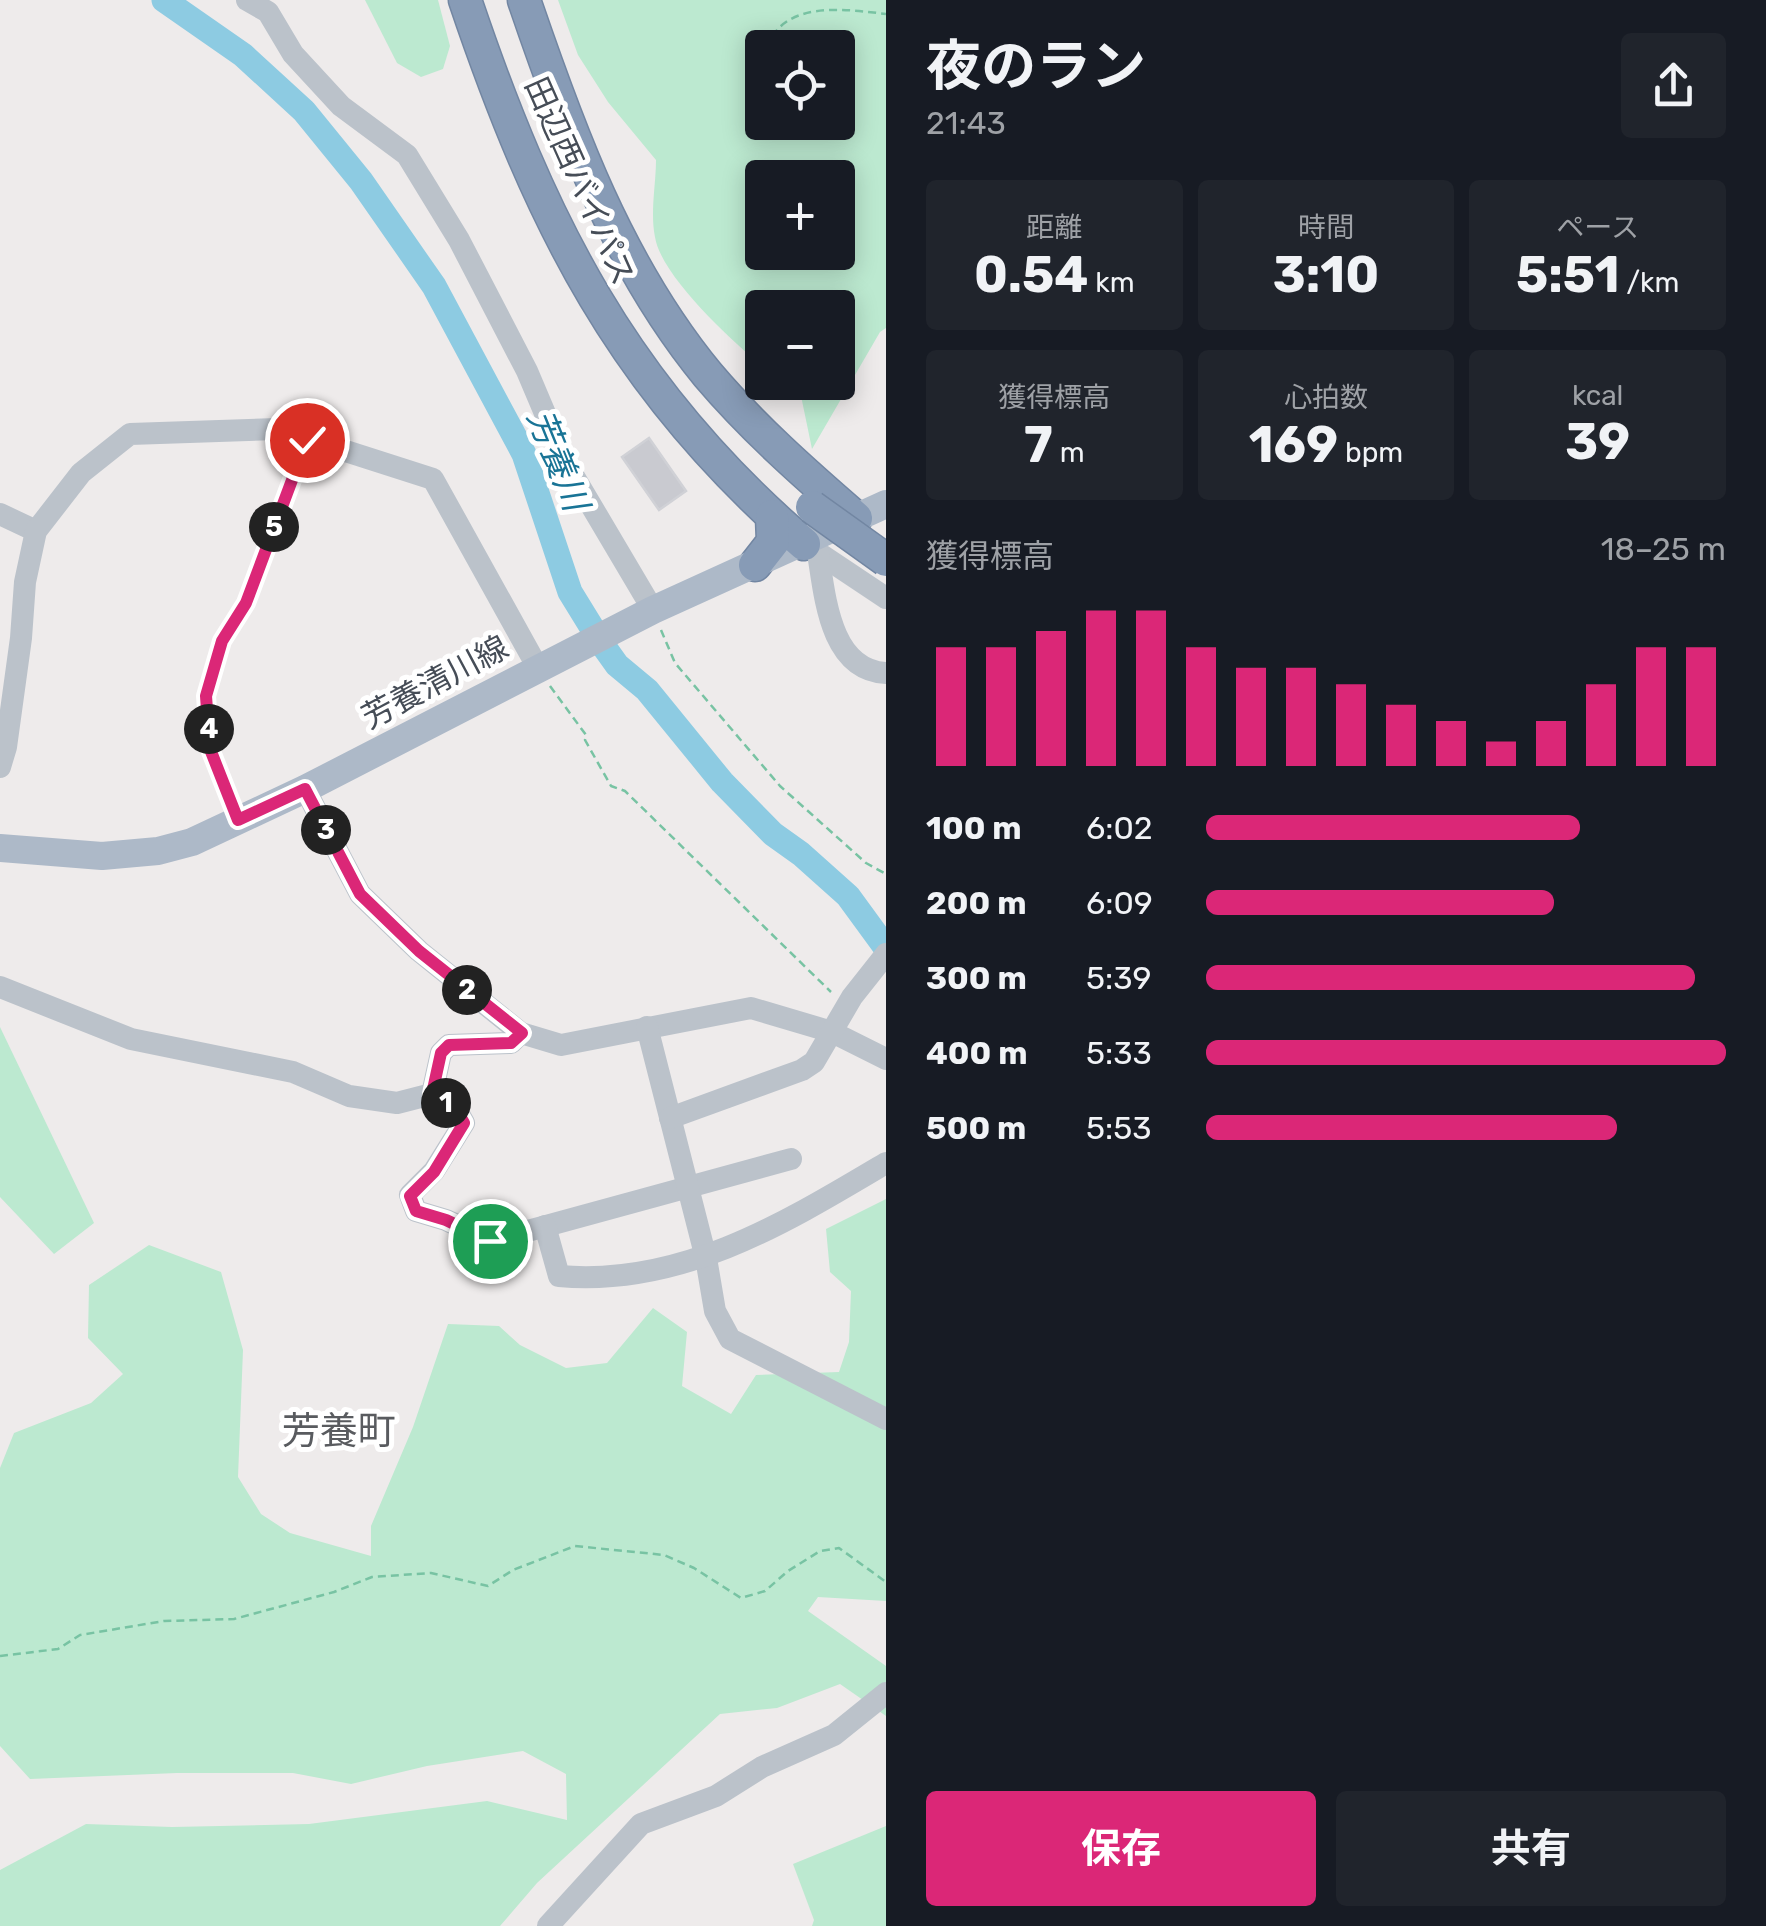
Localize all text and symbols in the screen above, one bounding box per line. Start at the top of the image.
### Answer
map controls [745,30,855,400]
button: locate [745,30,855,140]
button: share [1621,33,1726,138]
text: 夜のラン [926,34,1146,99]
street label: 田辺西バイパス [517,71,643,291]
text: 21:43 [926,104,1006,142]
button: + [745,160,855,270]
text: 距離 [1026,211,1082,244]
text: 時間 [1298,211,1354,244]
text: ペース [1556,211,1639,244]
text: 0.54 [974,245,1088,305]
text: 3:10 [1273,245,1379,305]
text: 5:51 [1516,245,1620,305]
text: km [1088,266,1135,299]
text: /km [1620,266,1679,299]
button: − [745,290,855,400]
text: kcal [1572,379,1623,412]
text: 獲得標高 [998,381,1110,414]
text: 心拍数 [1284,381,1368,414]
pin [265,398,350,483]
water label: 芳養川 [519,403,599,520]
text: 39 [1565,412,1630,472]
icon: check [280,413,335,468]
text: 7 [1024,415,1053,475]
text: 169 [1249,415,1338,475]
text: m [1053,436,1085,469]
text: bpm [1338,436,1403,469]
pin: 5 [249,502,299,552]
text: 5 [265,510,283,543]
text: 18–25 m [1601,530,1726,568]
text: 獲得標高 [926,537,1054,575]
street label: 芳養清川線 [355,628,515,736]
pin: 4 [184,704,234,754]
text: 4 [199,712,219,745]
pin: 3 [301,805,351,855]
text: 100 m [926,809,1022,847]
text: 6:02 [1086,809,1153,847]
text: 3 [317,813,335,846]
text: 200 m [926,884,1026,922]
text: 6:09 [1086,884,1153,922]
text: 300 m [926,959,1027,997]
text: 5:39 [1086,959,1151,997]
pin: 2 [442,965,492,1015]
text: 2 [458,973,476,1006]
text: 400 m [926,1034,1028,1072]
text: 5:33 [1086,1034,1152,1072]
pin: 1 [421,1078,471,1128]
text: 1 [439,1086,453,1119]
text: 500 m [926,1109,1026,1147]
text: 5:53 [1086,1109,1151,1147]
pin [448,1199,533,1284]
icon: arrive [463,1214,518,1269]
district label: 芳養町 [282,1408,396,1454]
button: 保存 [926,1791,1316,1906]
button: 共有 [1336,1791,1726,1906]

